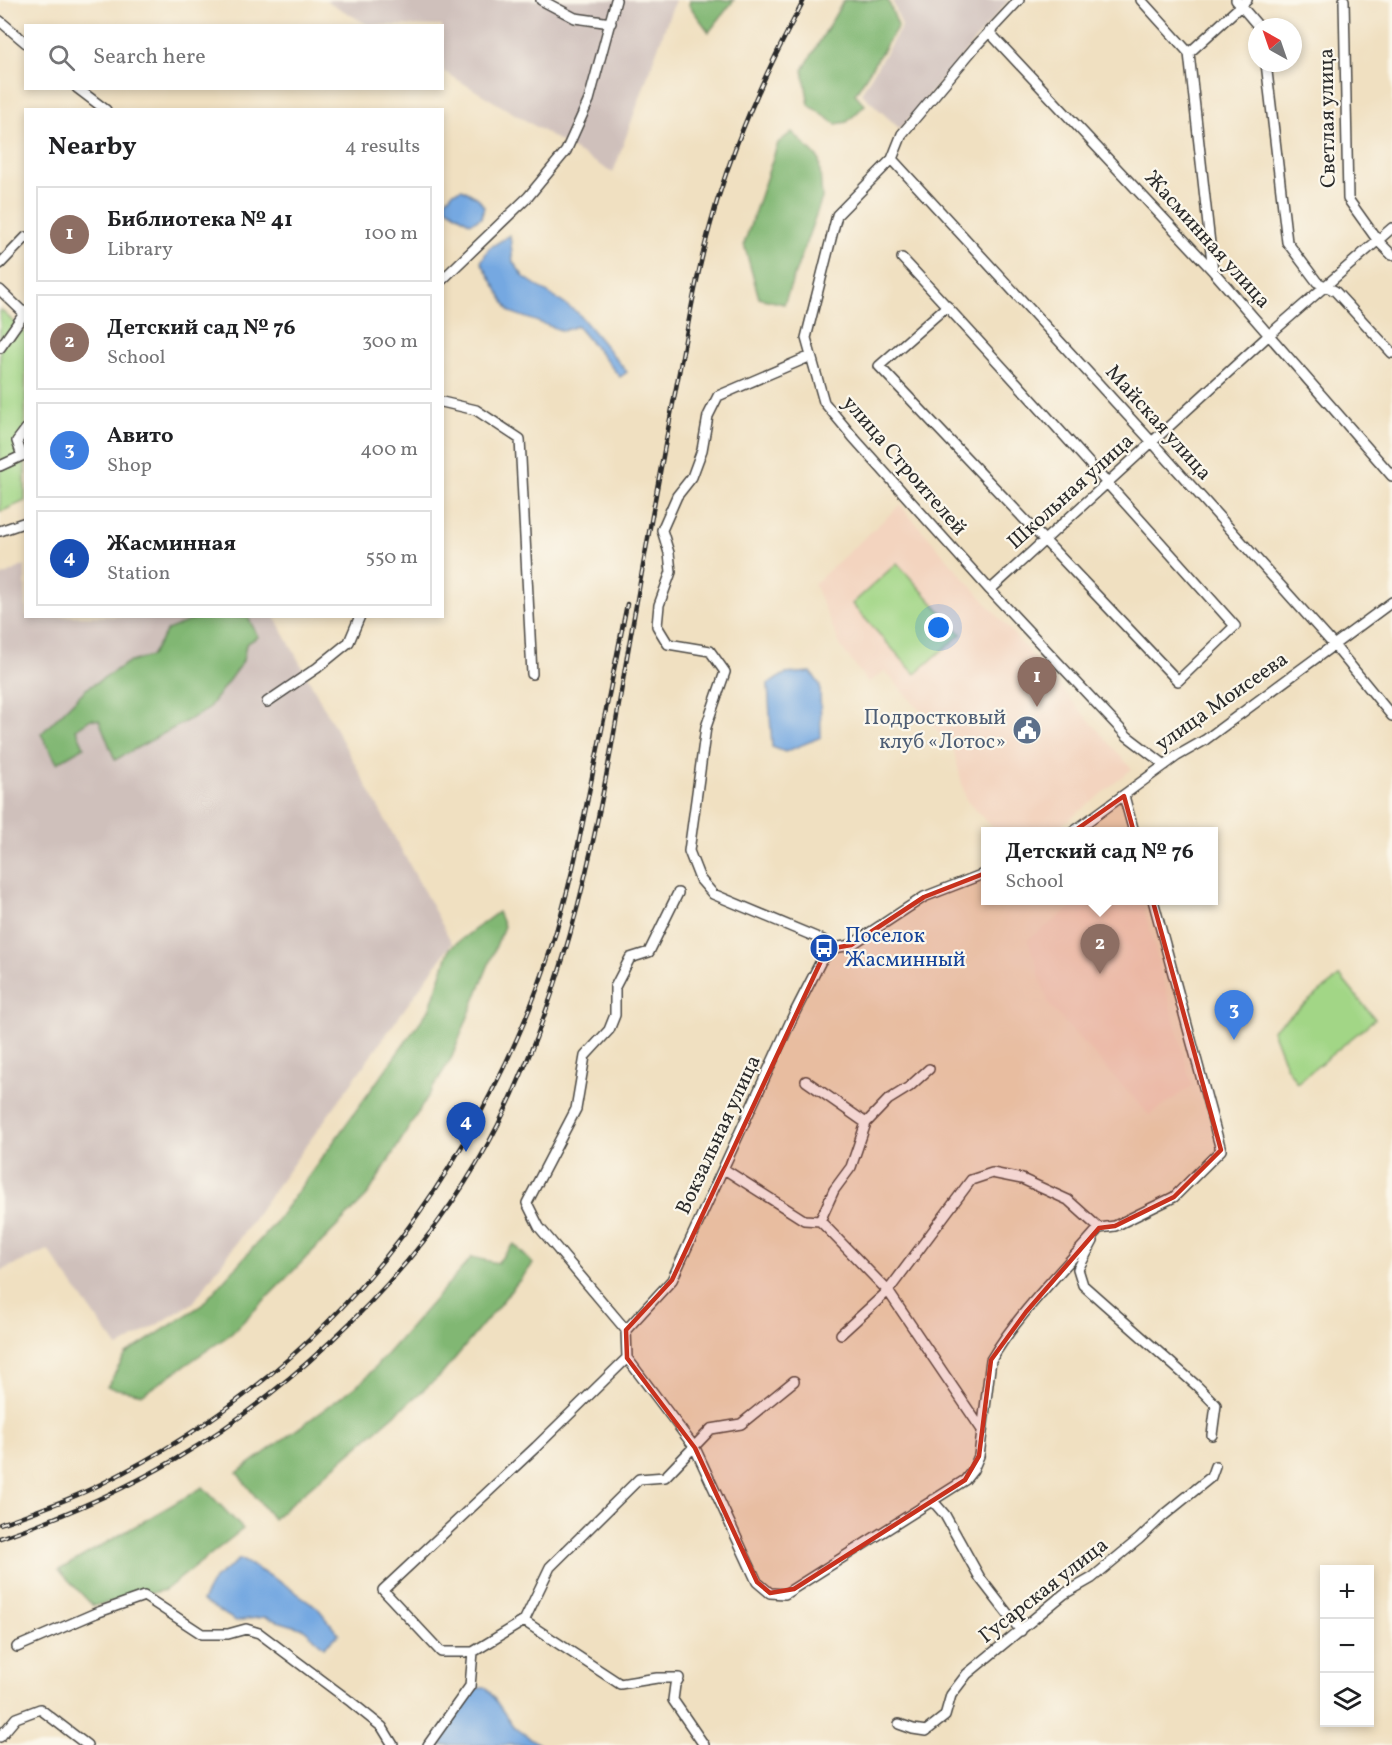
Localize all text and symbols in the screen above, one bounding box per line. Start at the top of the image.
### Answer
north arrow [1248,18,1302,72]
search box [24,24,444,90]
icon: search [45,41,78,74]
text: Search here [93,42,206,73]
street label: Светлая улица [1312,48,1344,188]
text: Nearby [48,129,137,165]
text: 4 results [345,133,420,161]
street label: Жасминная улица [1137,165,1277,315]
text: Библиотека № 41 [107,205,293,236]
text: 1 [65,220,74,248]
text: 100 m [364,220,418,248]
text: Library [107,236,173,264]
text: Детский сад № 76 [107,313,296,344]
text: 2 [64,328,75,356]
text: 300 m [362,328,418,356]
text: School [107,344,165,372]
street label: Майская улица [1098,359,1218,487]
street label: улица Строителей [835,390,973,542]
text: Авито [107,421,174,452]
street label: Школьная улица [1001,427,1141,557]
text: 3 [64,436,75,464]
text: 400 m [360,436,418,464]
text: Shop [107,452,152,480]
text: Жасминная [107,529,236,560]
text: 4 [63,544,76,572]
text: 550 m [365,544,418,572]
text: Station [107,560,170,588]
your location [924,613,953,642]
street label: улица Моисеева [1150,645,1294,759]
pin: 1 [1018,658,1056,707]
place label: Подростковый клуб «Лотос» [864,704,1006,757]
public building icon: Подростковый клуб «Лотос» [1011,714,1043,746]
popup [981,827,1218,905]
text: Детский сад № 76 [1005,837,1194,868]
text: School [1005,868,1064,896]
place label: Поселок Жасминный [845,922,966,975]
pin: 2 [1080,924,1120,974]
bus stop icon: Поселок Жасминный [808,932,840,964]
pin: 3 [1214,990,1254,1040]
street label: Вокзальная улица [669,1051,769,1219]
pin: 4 [446,1102,486,1152]
street label: Гусарская улица [973,1531,1115,1651]
map controls [1320,1565,1374,1727]
button: + [1320,1565,1374,1619]
button: − [1320,1619,1374,1673]
button: layers [1320,1673,1374,1727]

